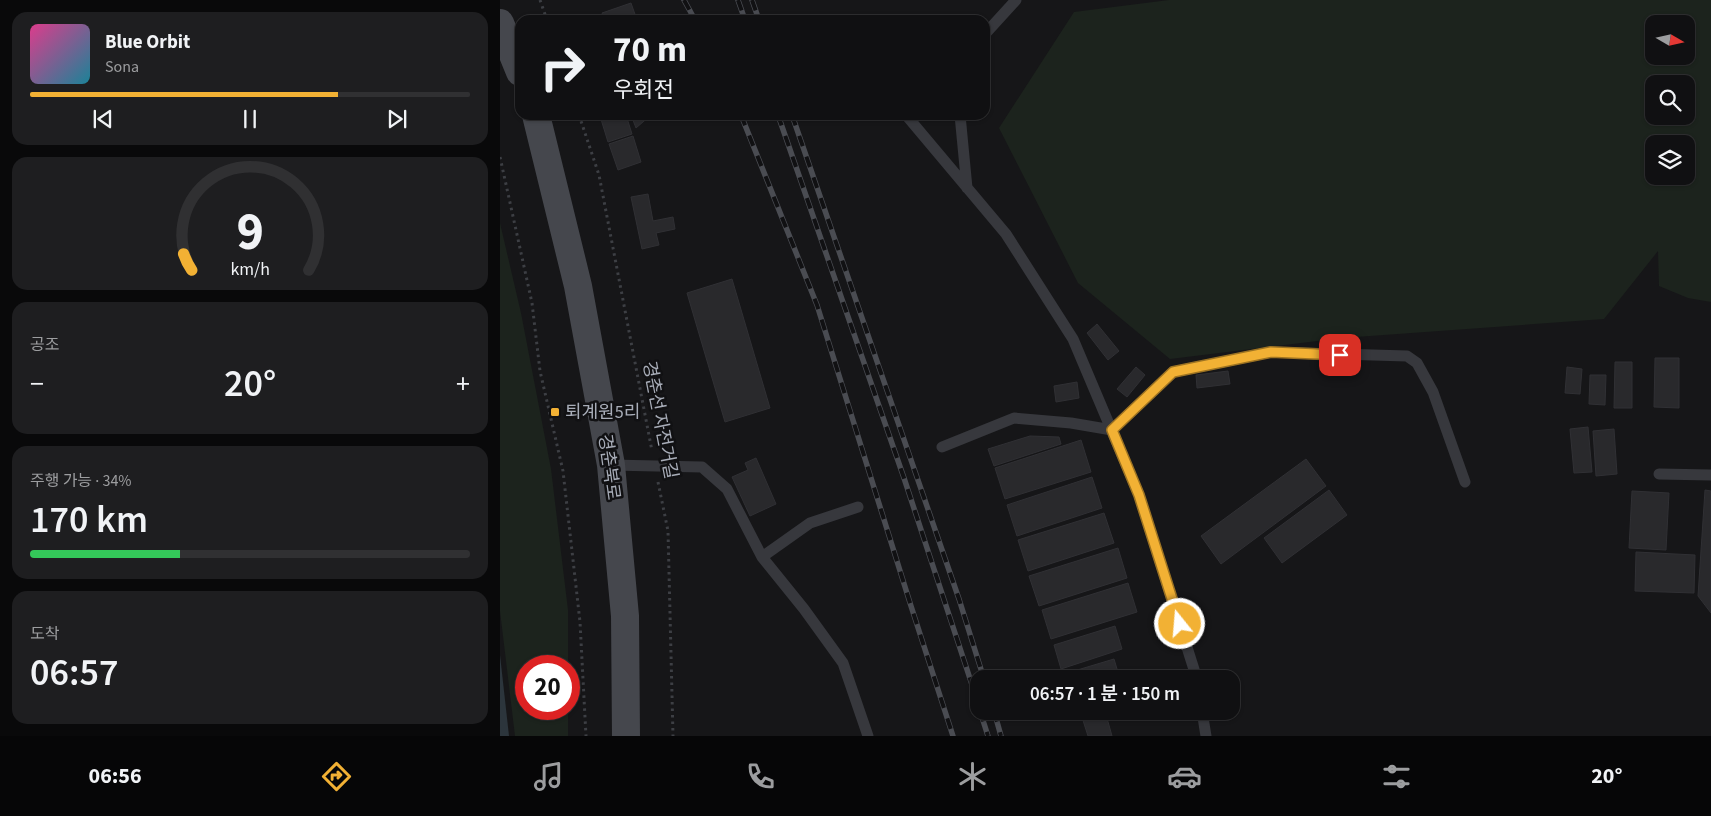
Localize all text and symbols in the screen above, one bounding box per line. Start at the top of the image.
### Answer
north arrow [1645,15,1695,65]
map controls [1645,15,1695,185]
text: 70 m [613,25,687,75]
text: Blue Orbit [105,29,190,56]
icon: right [530,35,595,100]
text: Sona [105,56,139,78]
text: 우회전 [613,74,674,106]
button: search [1645,75,1695,125]
icon: previous [89,105,117,133]
icon: pause [236,105,264,133]
icon: next [383,105,411,133]
button: layers [1645,135,1695,185]
text: 9 [236,196,264,270]
text: km/h [230,257,270,282]
text: 공조 [30,334,59,356]
pin [1319,334,1361,376]
icon: arrive [1326,341,1354,369]
text: 20° [224,357,276,411]
street label: 경춘선 자전거길 [636,359,684,481]
text: − [30,364,44,404]
text: + [456,364,470,404]
place label: 퇴계원5리 [565,400,640,425]
marker: 퇴계원5리 [549,406,561,418]
street label: 경춘북로 [592,432,626,502]
text: 주행 가능 · 34% [30,470,132,492]
text: 170 km [30,493,148,547]
position arrow [1153,597,1205,649]
text: 도착 [30,623,59,645]
text: 06:57 [30,646,118,700]
speed limit sign: 20 [515,655,580,720]
text: 06:57 · 1 분 · 150 m [1030,681,1180,708]
icon: directions [319,759,354,794]
icon: music [531,759,566,794]
icon: phone [743,759,778,794]
icon: climate [955,759,990,794]
icon: car [1167,759,1202,794]
icon: filters [1379,759,1414,794]
text: 06:56 [89,760,142,792]
text: 20° [1591,760,1622,792]

